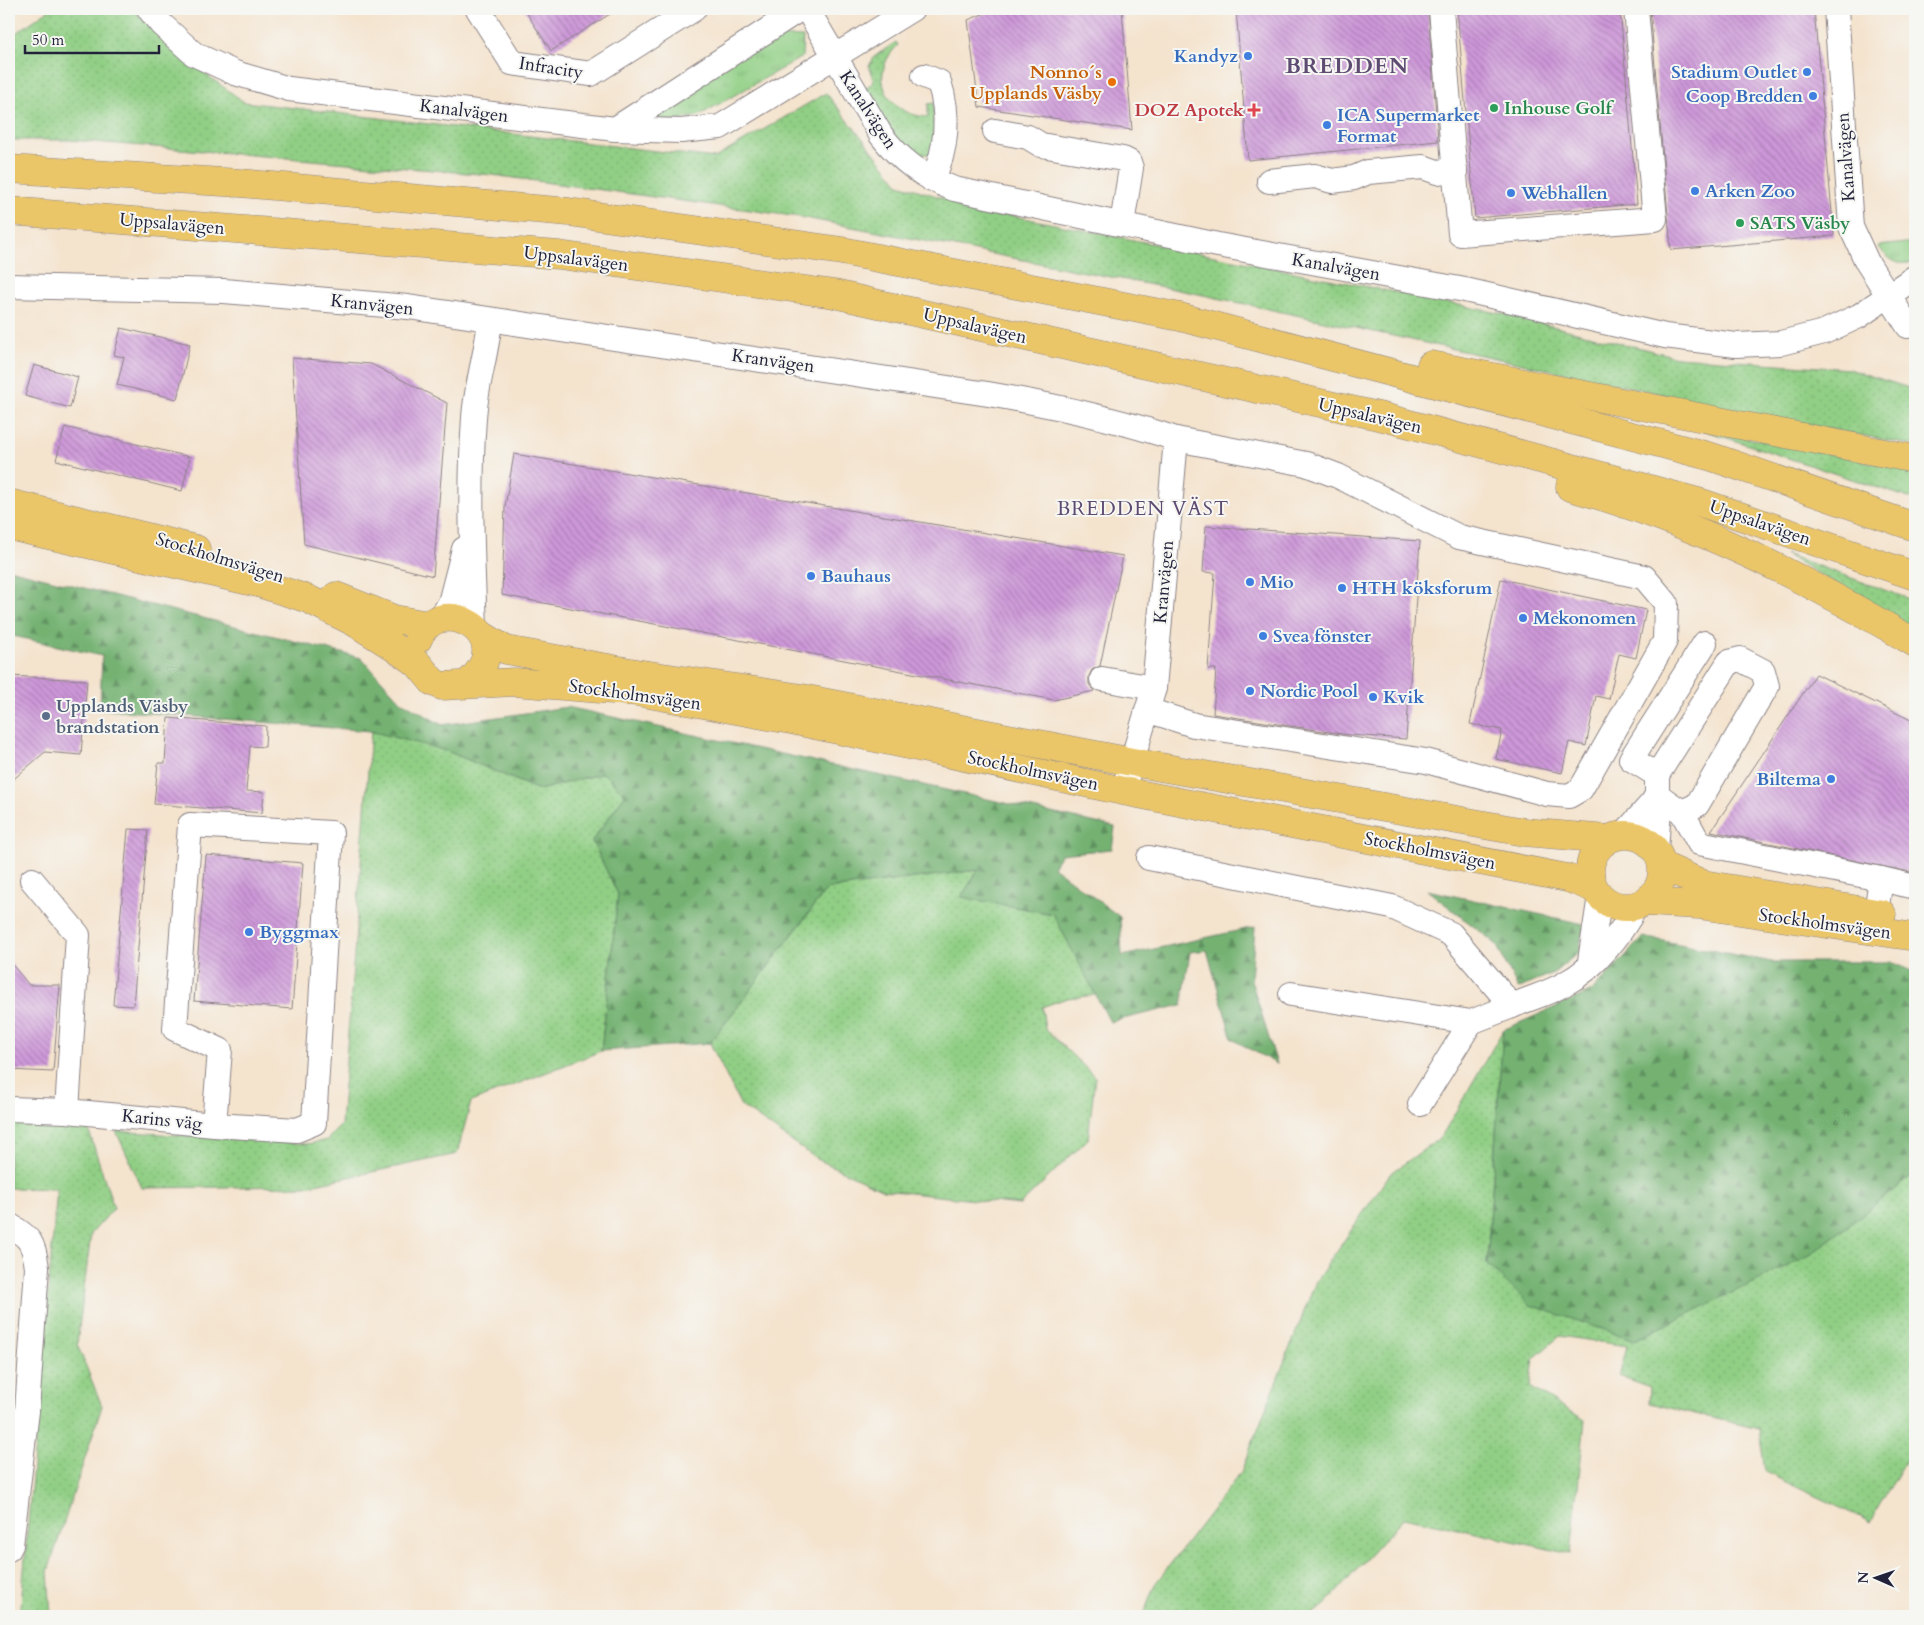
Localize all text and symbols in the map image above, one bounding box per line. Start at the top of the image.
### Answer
scale bar [25,22,159,54]
text: 50 m [32,30,64,50]
place label: Kandyz [1174,44,1238,69]
marker: Kandyz [1242,50,1254,62]
street label: Infracity [517,51,585,85]
district label: BREDDEN [1285,51,1409,81]
place label: Nonno´s Upplands Väsby [970,60,1103,106]
place label: Stadium Outlet [1671,60,1798,85]
street label: Kanalvägen [833,66,903,155]
marker: Stadium Outlet [1801,66,1813,78]
marker: Nonno´s Upplands Väsby [1106,76,1118,88]
place label: Coop Bredden [1686,84,1803,109]
marker: Coop Bredden [1807,90,1819,102]
street label: Kanalvägen [418,93,511,129]
place label: Inhouse Golf [1504,96,1615,121]
place label: DOZ Apotek [1134,98,1245,123]
marker: Inhouse Golf [1488,102,1500,114]
place label: ICA Supermarket Format [1337,103,1480,149]
marker: DOZ Apotek [1248,104,1260,116]
street label: Kanalvägen [1830,111,1862,202]
marker: ICA Supermarket Format [1321,119,1333,131]
place label: Arken Zoo [1705,179,1795,204]
place label: Webhallen [1520,181,1608,206]
marker: Arken Zoo [1689,185,1701,197]
marker: Webhallen [1505,187,1517,199]
street label: Uppsalavägen [118,207,226,241]
place label: SATS Väsby [1750,211,1851,236]
marker: SATS Väsby [1734,217,1746,229]
street label: Uppsalavägen [522,240,631,278]
street label: Kanalvägen [1290,247,1383,287]
street label: Kranvägen [329,288,416,322]
street label: Uppsalavägen [921,302,1030,350]
street label: Kranvägen [730,343,817,379]
street label: Uppsalavägen [1316,392,1425,440]
street label: Uppsalavägen [1706,494,1815,552]
district label: BREDDEN VÄST [1057,495,1229,522]
street label: Stockholmsvägen [153,527,288,590]
street label: Kranvägen [1148,539,1180,625]
place label: Bauhaus [821,564,891,589]
marker: Bauhaus [805,570,817,582]
place label: Mio [1260,570,1294,595]
marker: Mio [1244,576,1256,588]
place label: HTH köksforum [1352,576,1493,601]
marker: HTH köksforum [1336,582,1348,594]
place label: Mekonomen [1533,606,1637,631]
marker: Mekonomen [1517,612,1529,624]
place label: Svea fönster [1273,624,1372,649]
marker: Svea fönster [1257,630,1269,642]
street label: Stockholmsvägen [567,673,703,717]
place label: Nordic Pool [1260,679,1358,704]
marker: Nordic Pool [1244,685,1256,697]
place label: Kvik [1383,685,1425,710]
marker: Kvik [1367,691,1379,703]
place label: Upplands Väsby brandstation [56,694,189,740]
marker: Upplands Väsby brandstation [40,710,52,722]
street label: Stockholmsvägen [965,745,1102,797]
place label: Biltema [1756,767,1821,792]
marker: Biltema [1825,773,1837,785]
street label: Stockholmsvägen [1362,826,1499,876]
street label: Stockholmsvägen [1757,902,1893,946]
place label: Byggmax [259,920,339,945]
marker: Byggmax [243,926,255,938]
street label: Karins väg [120,1103,204,1137]
north arrow [1852,1552,1902,1602]
text: N [1854,1571,1873,1584]

